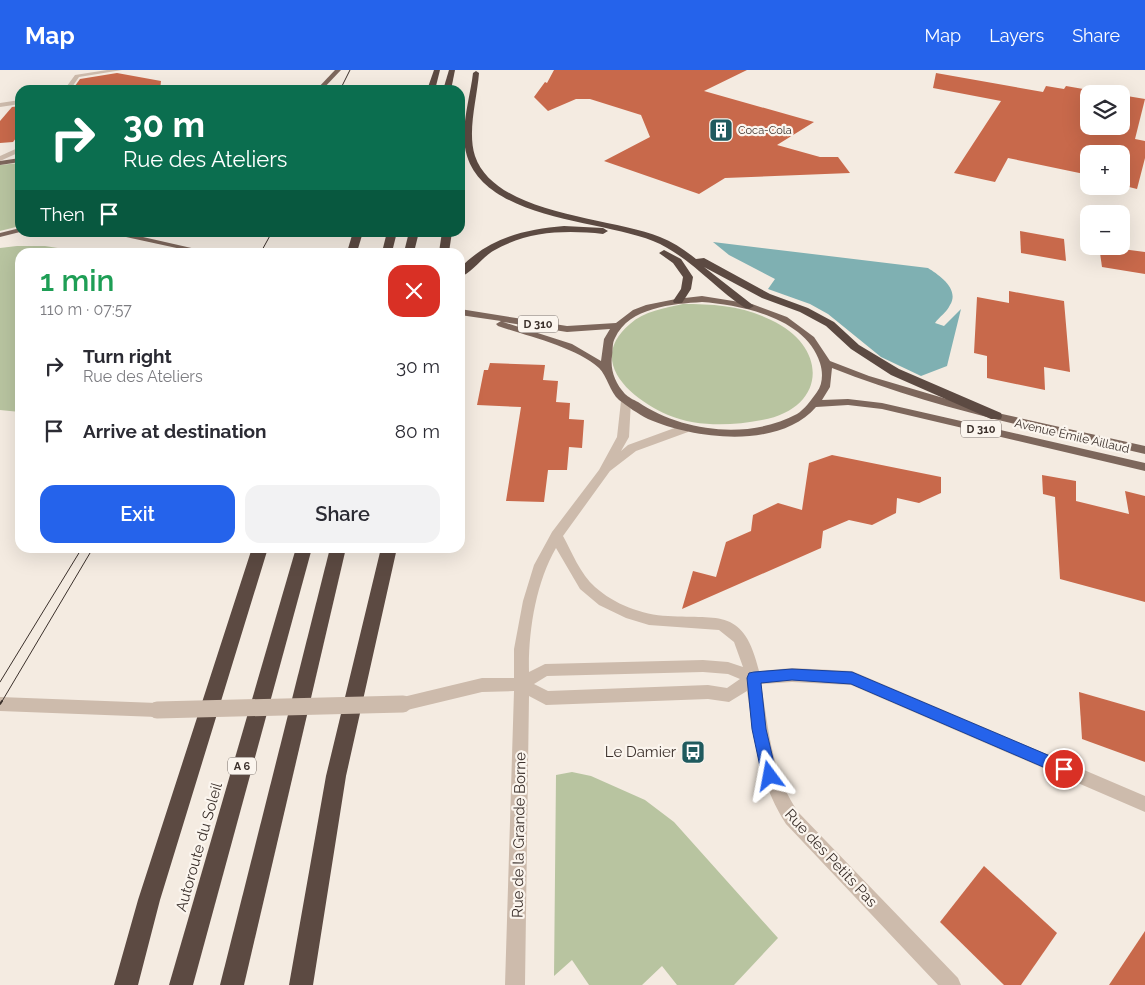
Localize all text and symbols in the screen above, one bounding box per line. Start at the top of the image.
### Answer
text: Map [25,21,75,50]
text: Map [925,25,961,46]
text: Layers [989,25,1044,46]
text: Share [1072,25,1120,46]
map controls [1080,85,1130,255]
button: layers [1080,85,1130,135]
text: 30 m [123,104,205,145]
icon: right [40,105,105,170]
building icon: Coca-Cola [708,117,734,143]
place label: Coca-Cola [738,124,792,137]
button: + [1080,145,1130,195]
text: Rue des Ateliers [123,146,288,172]
icon: arrive [95,200,123,228]
text: Then [40,203,85,225]
button: − [1080,205,1130,255]
text: 1 min [40,263,115,298]
button: close [388,265,440,317]
text: 110 m · 07:57 [40,300,132,319]
road number: D 310 [518,315,558,332]
text: Turn right [83,345,172,367]
icon: right [40,352,68,380]
text: 30 m [396,355,440,377]
text: Rue des Ateliers [83,367,203,386]
street label: Avenue Émile Aillaud [1013,416,1131,456]
icon: arrive [40,417,68,445]
text: Arrive at destination [83,420,267,442]
text: 80 m [395,420,440,442]
road number: D 310 [961,420,1001,438]
button: Exit [40,485,235,543]
button: Share [245,485,440,543]
bus stop icon: Le Damier [680,739,706,765]
place label: Le Damier [605,743,677,761]
pin [1043,748,1085,790]
position arrow [743,749,795,801]
street label: Rue de la Grande Borne [509,752,529,918]
icon: arrive [1050,755,1078,783]
road number: A 6 [228,758,256,774]
street label: Autoroute du Soleil [172,780,226,914]
street label: Rue des Petits Pas [781,805,881,911]

